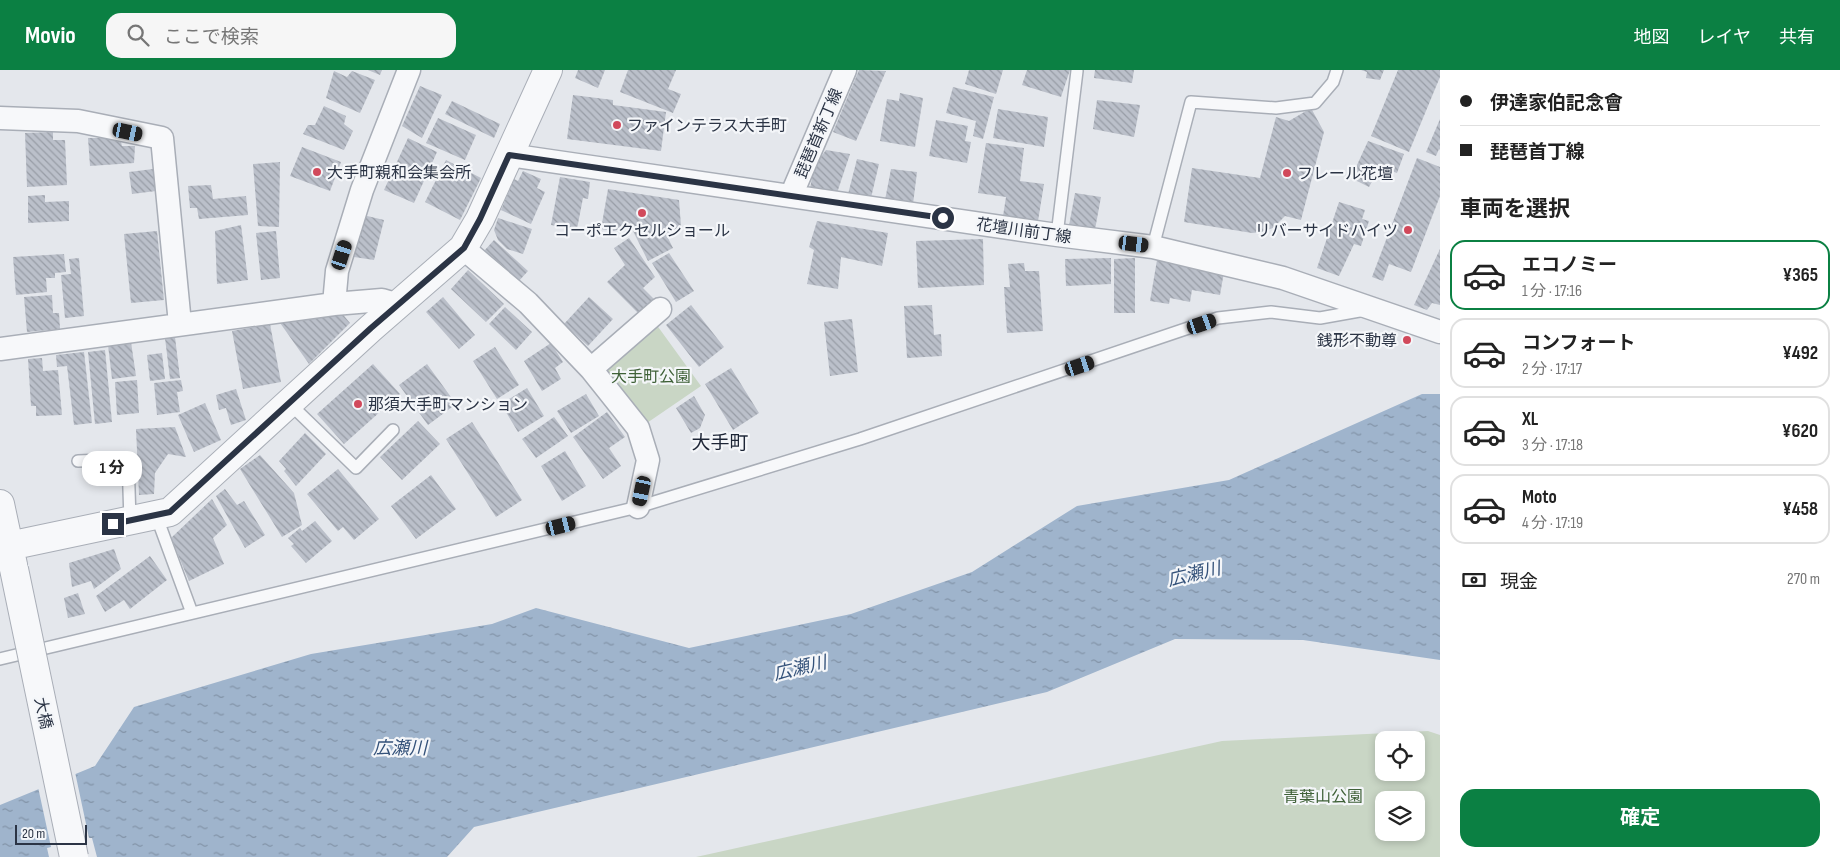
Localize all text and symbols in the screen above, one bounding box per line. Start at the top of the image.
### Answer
search box [106,13,456,58]
text: Movio [25,21,76,50]
icon: search [124,21,152,49]
text: ここで検索 [164,26,259,49]
text: 地図 [1634,27,1670,48]
text: レイヤ [1698,27,1751,48]
text: 共有 [1779,27,1815,48]
street label: 琵琶首新丁線 [792,86,847,181]
text: 伊達家伯記念會 [1490,92,1623,115]
place label: ファインテラス大手町 [627,117,787,136]
marker: ファインテラス大手町 [611,119,623,131]
car [111,122,144,142]
text: 琵琶首丁線 [1490,141,1585,164]
place label: 大手町親和会集会所 [327,164,471,183]
place label: フレール花壇 [1297,165,1393,184]
marker: 大手町親和会集会所 [311,166,323,178]
marker: フレール花壇 [1281,167,1293,179]
text: 車両を選択 [1460,196,1570,223]
marker: コーポエクセルショール [636,207,648,219]
route start [932,207,954,229]
street label: 花壇川前丁線 [975,215,1073,248]
place label: コーポエクセルショール [554,222,730,241]
place label: リバーサイドハイツ [1255,222,1398,241]
marker: リバーサイドハイツ [1402,224,1414,236]
car [1118,235,1149,253]
car [330,238,353,272]
icon: car [1462,253,1507,298]
text: エコノミー [1522,254,1617,277]
text: ¥365 [1782,264,1818,287]
text: 1 分 · 17:16 [1522,282,1582,301]
car [1185,312,1218,336]
icon: car [1462,331,1507,376]
place label: 銭形不動尊 [1317,332,1397,351]
text: コンフォート [1522,332,1635,355]
marker: 銭形不動尊 [1401,334,1413,346]
text: ¥492 [1782,342,1818,365]
car [1063,354,1096,378]
text: 2 分 · 17:17 [1522,360,1582,379]
park label: 大手町公園 [611,368,691,387]
place label: 那須大手町マンション [368,396,528,415]
marker: 那須大手町マンション [352,398,364,410]
text: XL [1522,408,1538,431]
icon: car [1462,409,1507,454]
text: ¥620 [1782,420,1818,443]
district label: 大手町 [691,432,749,455]
text: 3 分 · 17:18 [1522,436,1583,455]
callout: 1 分 [83,452,143,486]
text: 1 分 [100,459,124,478]
car [631,475,652,507]
text: Moto [1522,486,1557,509]
icon: car [1462,487,1507,532]
text: ¥458 [1782,498,1818,521]
route end [102,513,124,535]
text: 4 分 · 17:19 [1522,514,1583,533]
car [544,515,577,537]
water label: 広瀬川 [1165,558,1225,591]
icon: cash [1460,566,1488,594]
text: 270 m [1787,570,1820,589]
text: 現金 [1500,571,1538,594]
water label: 広瀬川 [771,652,831,685]
street label: 大橋 [30,696,55,731]
map controls [1375,731,1425,841]
button: locate [1375,731,1425,781]
water label: 広瀬川 [373,738,429,759]
park label: 青葉山公園 [1283,788,1363,807]
button: 確定 [1460,789,1820,847]
button: layers [1375,791,1425,841]
scale bar [15,822,88,845]
text: 20 m [22,825,45,842]

